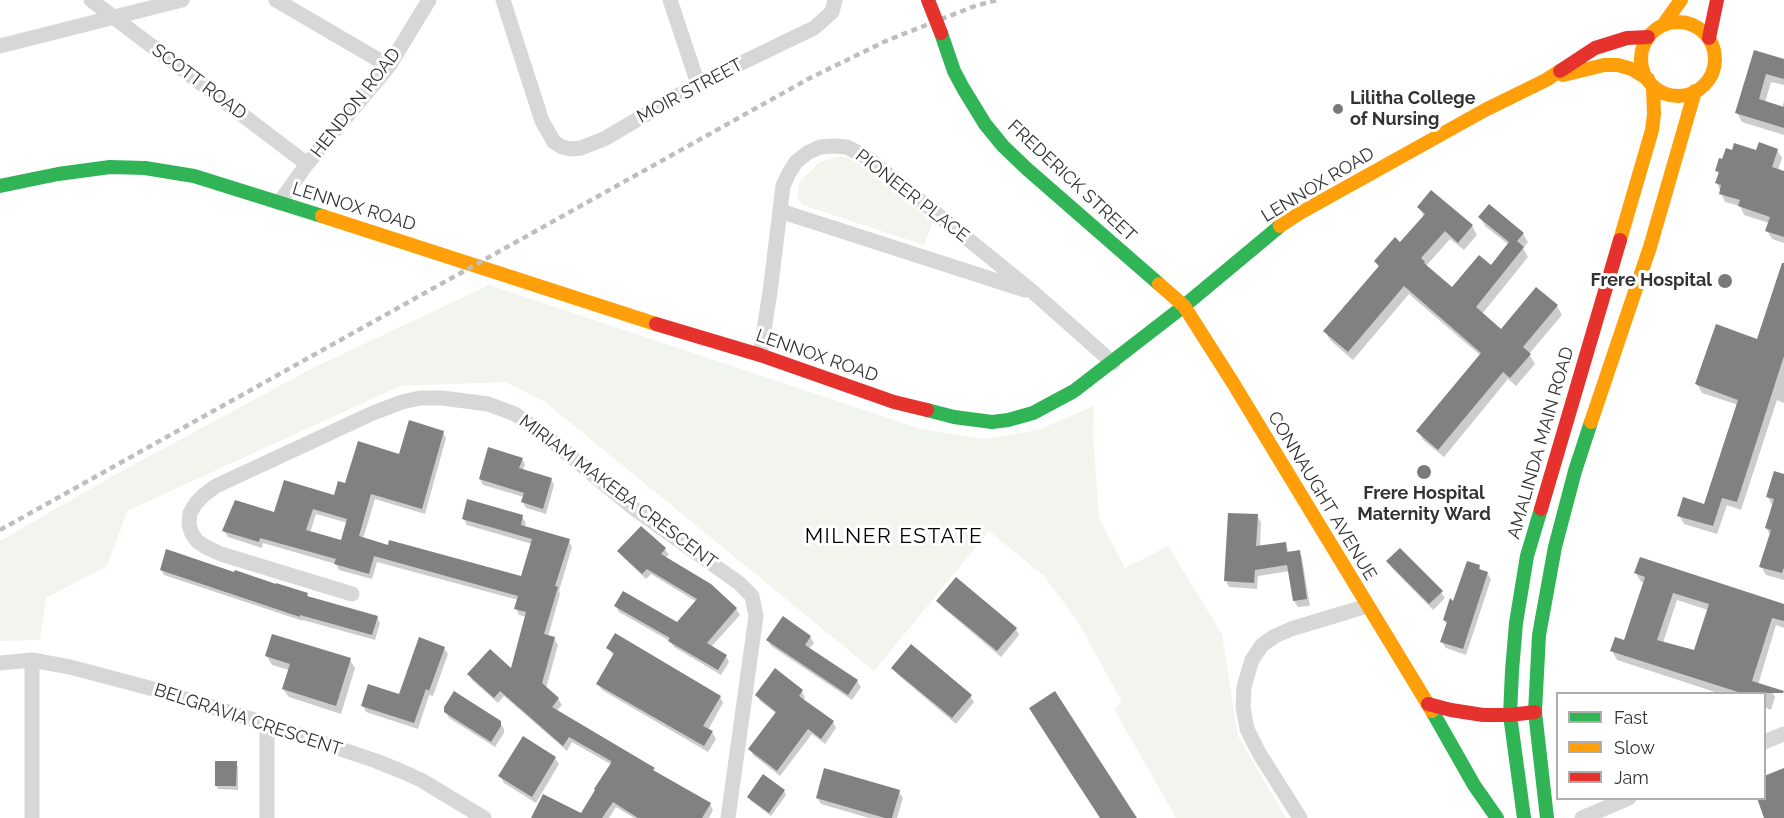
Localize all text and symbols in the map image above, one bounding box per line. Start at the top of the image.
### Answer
street label: SCOTT ROAD [148,39,250,125]
street label: HENDON ROAD [307,44,405,162]
street label: MOIR STREET [633,54,747,128]
place label: Lilitha College of Nursing [1350,88,1475,130]
marker: Lilitha College of Nursing [1331,102,1345,116]
street label: FREDERICK STREET [1003,116,1141,246]
street label: LENNOX ROAD [1258,143,1378,227]
street label: PIONEER PLACE [851,145,973,247]
street label: LENNOX ROAD [290,178,418,236]
place label: Frere Hospital [1591,270,1712,292]
marker: Frere Hospital [1716,272,1734,290]
street label: LENNOX ROAD [753,325,881,387]
street label: AMALINDA MAIN ROAD [1503,344,1579,542]
street label: CONNAUGHT AVENUE [1263,408,1381,584]
street label: MIRIAM MAKEBA CRESCENT [515,411,721,573]
marker: Frere Hospital Maternity Ward [1415,463,1433,481]
place label: Frere Hospital Maternity Ward [1357,483,1491,526]
district label: MILNER ESTATE [805,524,983,550]
street label: BELGRAVIA CRESCENT [151,679,345,761]
legend [1556,692,1766,800]
text: Fast [1614,707,1648,728]
text: Slow [1614,737,1655,758]
text: Jam [1614,767,1649,788]

